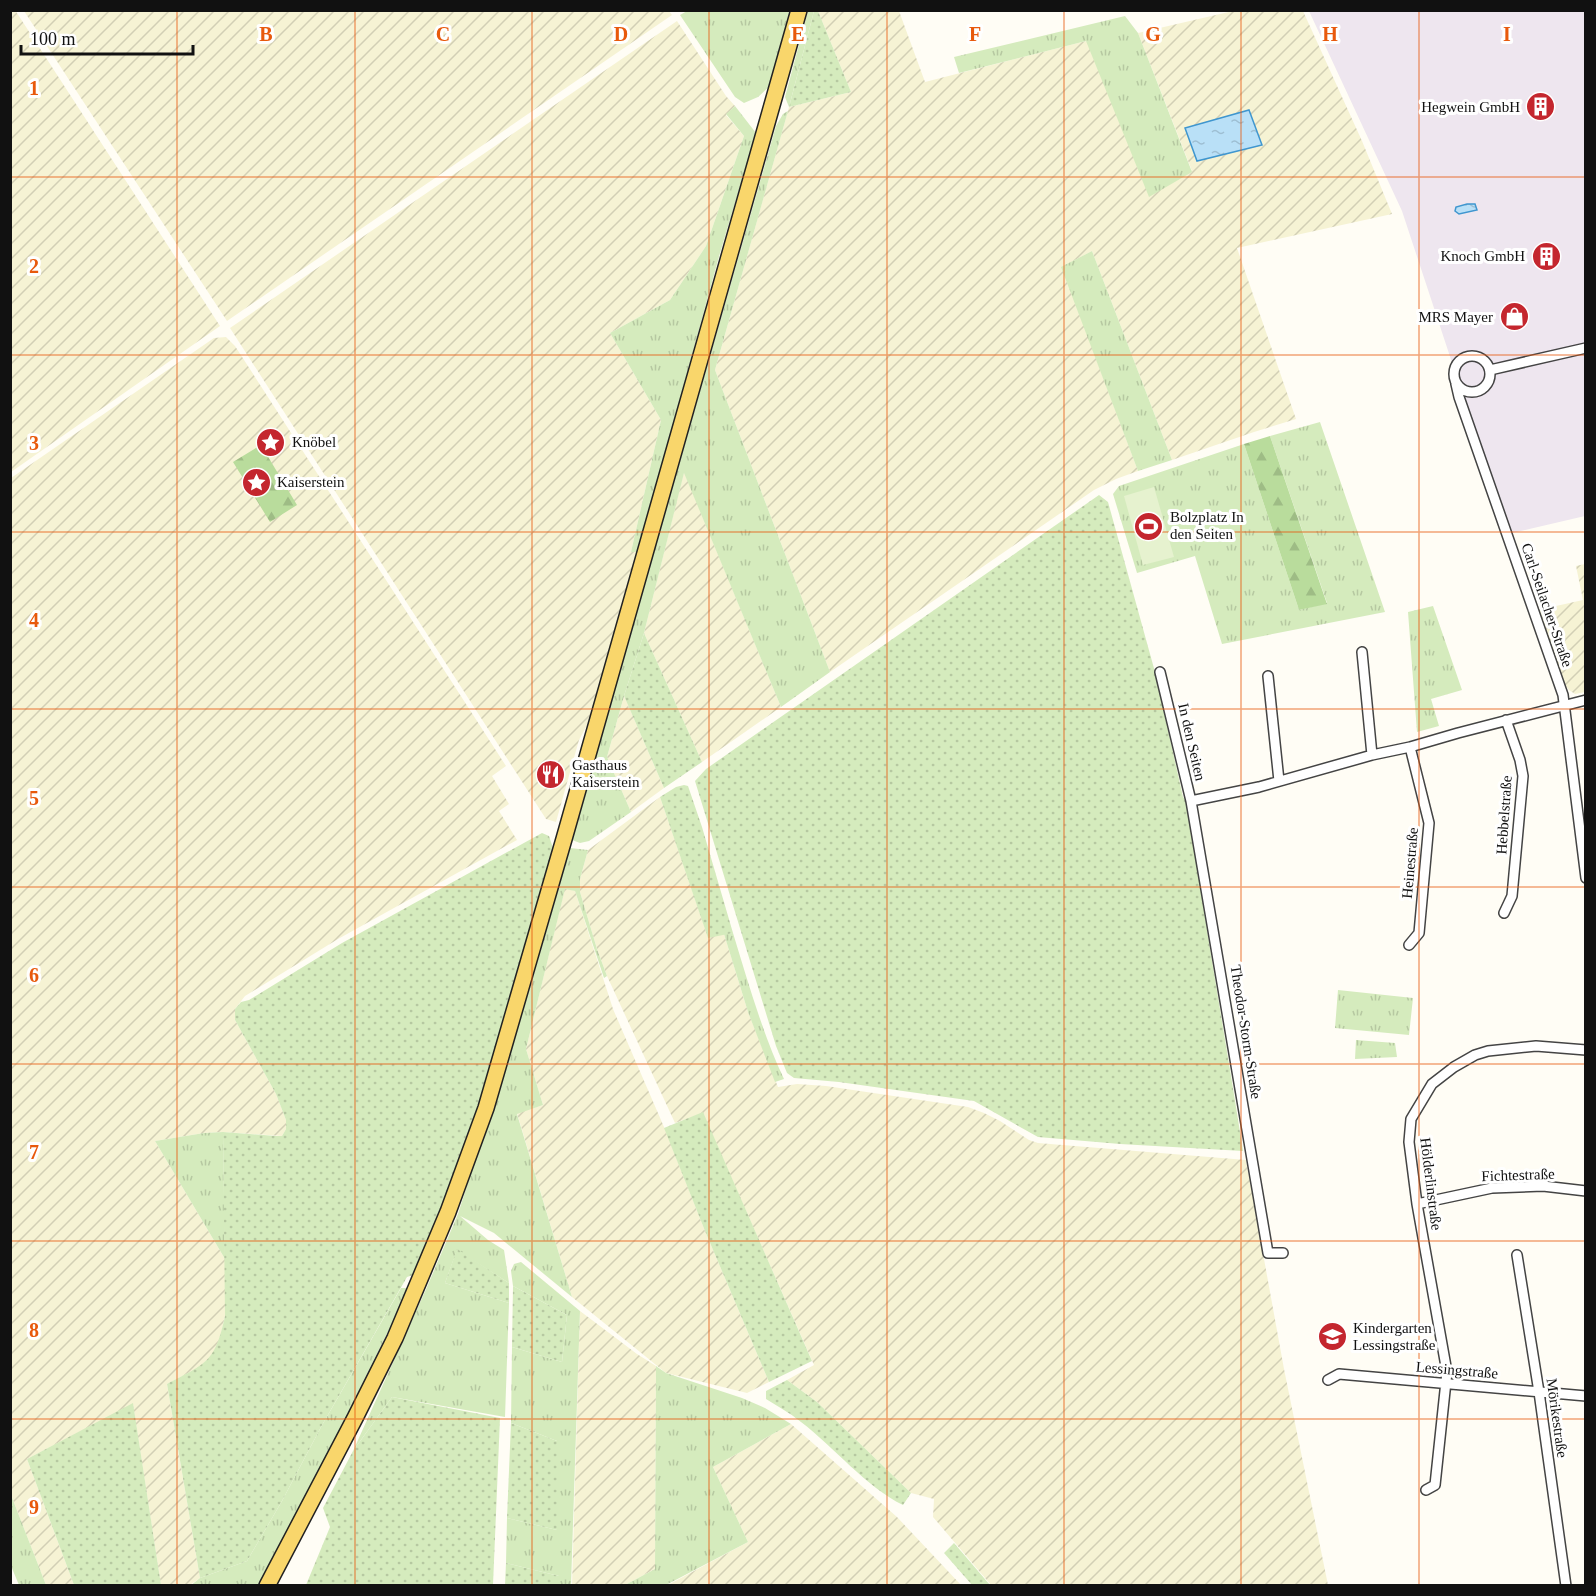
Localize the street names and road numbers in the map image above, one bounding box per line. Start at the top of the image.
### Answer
street label: Carl-Seilacher-Straße [1518,541,1576,669]
street label: In den Seiten [1175,702,1209,783]
street label: Hebbelstraße [1493,775,1515,855]
street label: Heinestraße [1399,826,1421,899]
street label: Theodor-Storm-Straße [1228,964,1265,1101]
street label: Hölderlinstraße [1417,1137,1445,1232]
street label: Fichtestraße [1481,1166,1555,1184]
street label: Lessingstraße [1415,1358,1499,1382]
street label: Mörikestraße [1544,1377,1571,1459]

